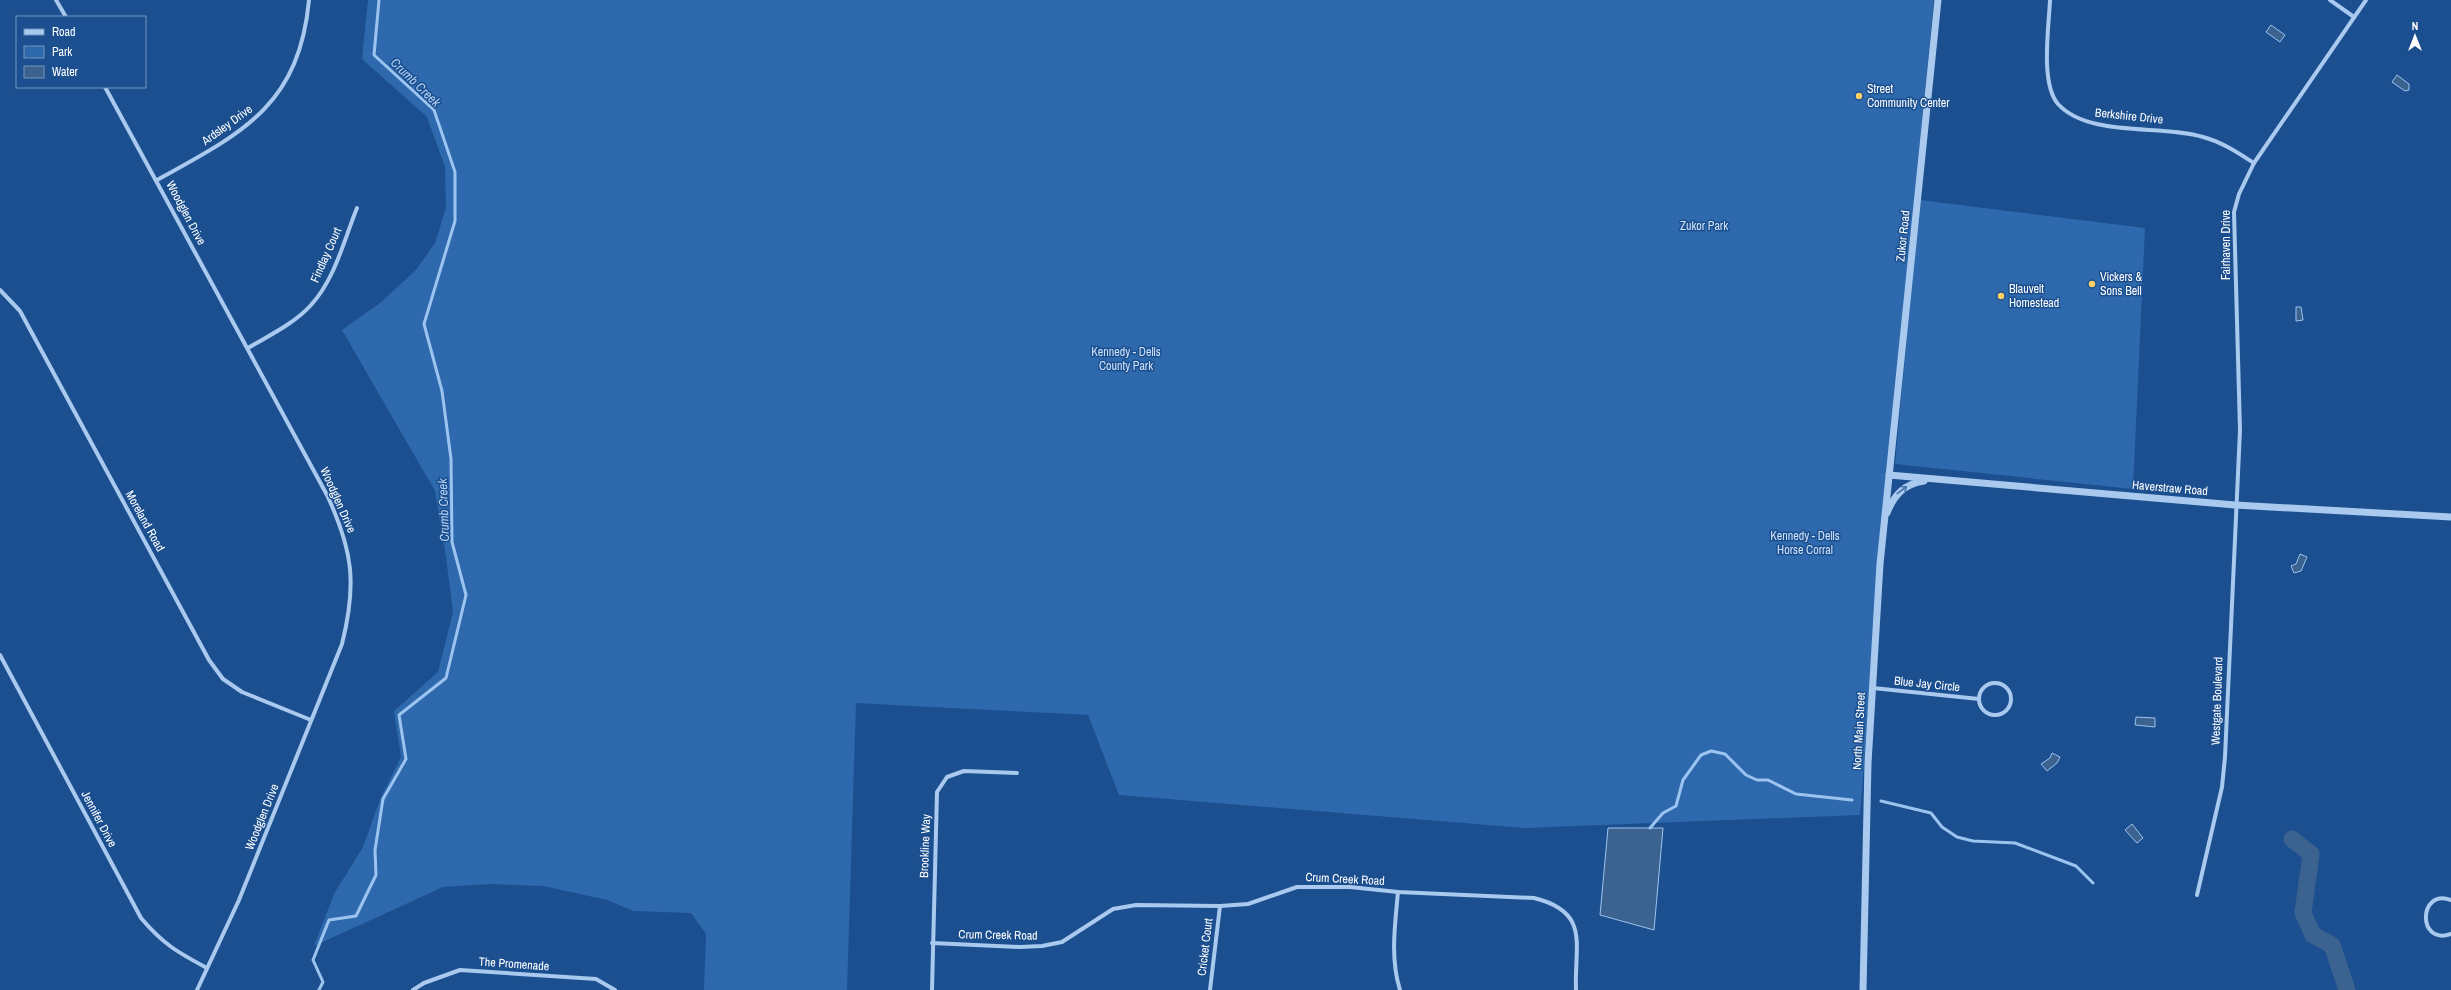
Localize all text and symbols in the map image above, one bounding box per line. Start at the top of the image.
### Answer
legend [16,16,146,88]
north arrow [2395,16,2435,56]
text: N [2412,19,2418,33]
text: Road [52,24,76,40]
text: Park [52,44,72,60]
water label: Crumb Creek [387,54,445,111]
text: Water [52,64,79,80]
place label: Street Community Center [1867,81,1950,111]
marker: Street Community Center [1854,91,1864,101]
street label: Ardsley Drive [198,101,256,149]
street label: Berkshire Drive [2094,104,2164,128]
street label: Woodglen Drive [162,178,210,248]
street label: Zukor Road [1892,210,1914,262]
street label: Fairhaven Drive [2218,210,2234,280]
park label: Zukor Park [1680,218,1728,234]
street label: Findlay Court [307,225,345,285]
place label: Vickers & Sons Bell [2100,269,2142,299]
marker: Vickers & Sons Bell [2087,279,2097,289]
place label: Blauvelt Homestead [2009,281,2059,311]
marker: Blauvelt Homestead [1996,291,2006,301]
park label: Kennedy - Dells County Park [1091,344,1161,374]
street label: Woodglen Drive [316,465,360,535]
water label: Crumb Creek [434,477,453,542]
street label: Haverstraw Road [2131,477,2209,499]
one-way arrow [1897,486,1908,494]
street label: Moreland Road [122,488,168,554]
park label: Kennedy - Dells Horse Corral [1770,528,1840,558]
street label: Westgate Boulevard [2207,657,2227,745]
street label: Blue Jay Circle [1893,673,1961,695]
street label: North Main Street [1849,692,1869,770]
street label: Woodglen Drive [241,781,283,853]
street label: Jennifer Drive [77,788,121,850]
street label: Brookline Way [916,814,934,878]
street label: Crum Creek Road [1305,869,1385,889]
street label: Cricket Court [1194,917,1217,977]
street label: Crum Creek Road [958,926,1038,944]
street label: The Promenade [478,954,550,974]

